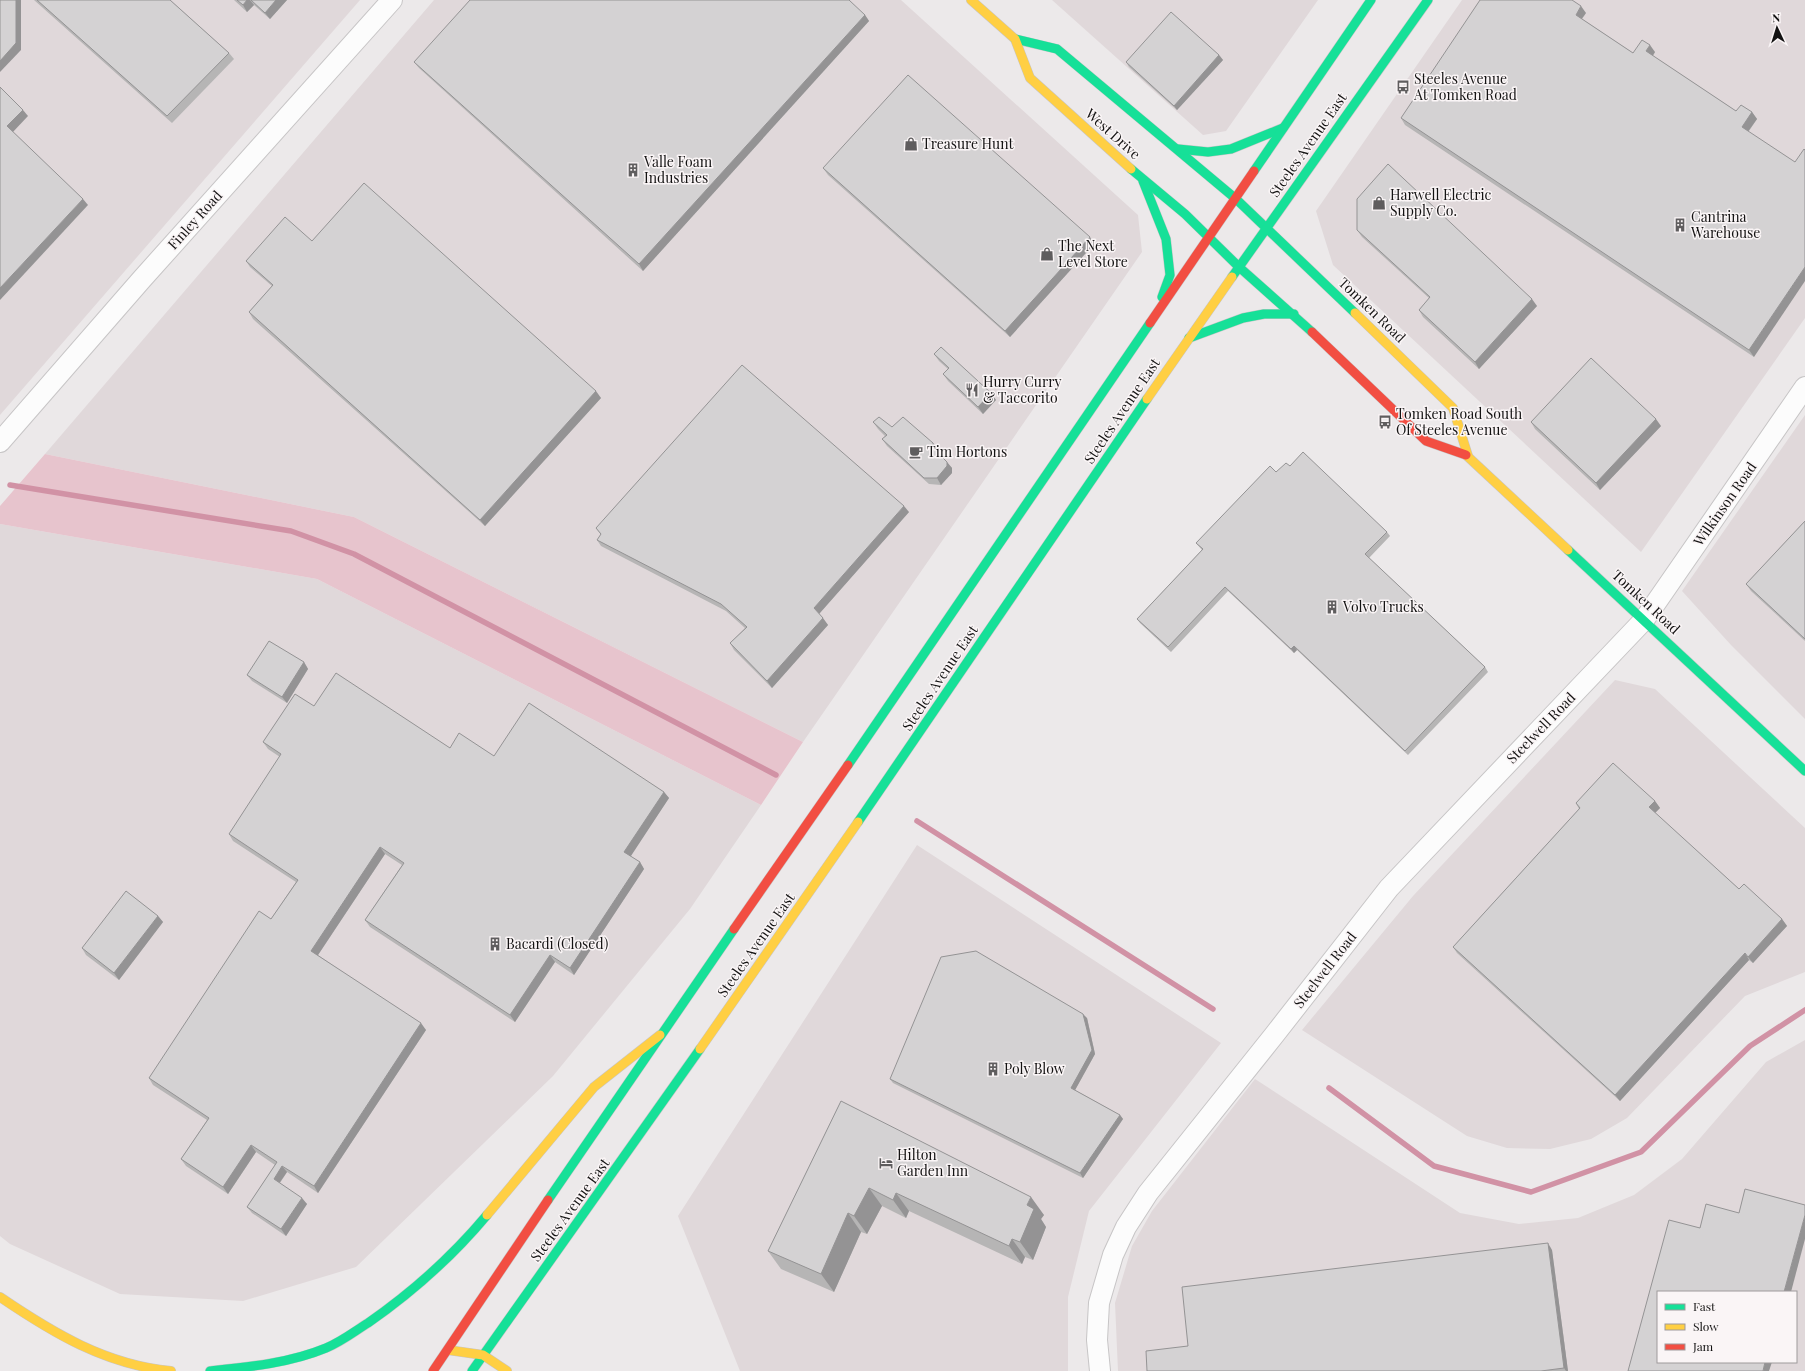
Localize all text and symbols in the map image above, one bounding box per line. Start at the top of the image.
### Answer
north arrow [1757,8,1797,48]
text: N [1772,10,1781,25]
place label: Steeles Avenue At Tomken Road [1413,69,1517,104]
bus stop icon: Steeles Avenue At Tomken Road [1395,79,1411,95]
street label: Steeles Avenue East [1264,88,1351,201]
street label: West Drive [1081,103,1145,163]
place label: Treasure Hunt [922,134,1015,153]
shop icon: Treasure Hunt [903,136,919,152]
place label: Valle Foam Industries [643,152,713,187]
building icon: Valle Foam Industries [625,162,641,178]
place label: Harwell Electric Supply Co. [1390,185,1492,220]
street label: Finley Road [163,186,226,253]
shop icon: Harwell Electric Supply Co. [1371,195,1387,211]
place label: Cantrina Warehouse [1690,207,1760,242]
building icon: Cantrina Warehouse [1672,217,1688,233]
place label: The Next Level Store [1058,236,1128,271]
shop icon: The Next Level Store [1039,246,1055,262]
street label: Tomken Road [1335,273,1410,346]
street label: Steeles Avenue East [1079,353,1165,467]
place label: Hurry Curry & Taccorito [983,372,1062,407]
restaurant icon: Hurry Curry & Taccorito [964,382,980,398]
place label: Tomken Road South Of Steeles Avenue [1396,404,1523,439]
bus stop icon: Tomken Road South Of Steeles Avenue [1377,414,1393,430]
place label: Tim Hortons [927,442,1007,461]
cafe icon: Tim Hortons [908,444,924,460]
street label: Wilkinson Road [1688,458,1761,550]
street label: Tomken Road [1608,565,1684,638]
place label: Volvo Trucks [1342,597,1424,616]
building icon: Volvo Trucks [1324,599,1340,615]
street label: Steeles Avenue East [897,620,983,734]
street label: Steelwell Road [1502,688,1579,767]
street label: Steeles Avenue East [712,888,799,1001]
street label: Steelwell Road [1289,928,1360,1012]
place label: Bacardi (Closed) [506,934,608,953]
building icon: Bacardi (Closed) [487,936,503,952]
place label: Poly Blow [1004,1059,1065,1078]
building icon: Poly Blow [985,1061,1001,1077]
place label: Hilton Garden Inn [897,1145,969,1180]
street label: Steeles Avenue East [526,1153,614,1265]
hotel icon: Hilton Garden Inn [878,1155,894,1171]
legend [1657,1291,1797,1363]
text: Fast [1693,1298,1716,1314]
text: Slow [1693,1318,1719,1334]
text: Jam [1692,1338,1714,1354]

